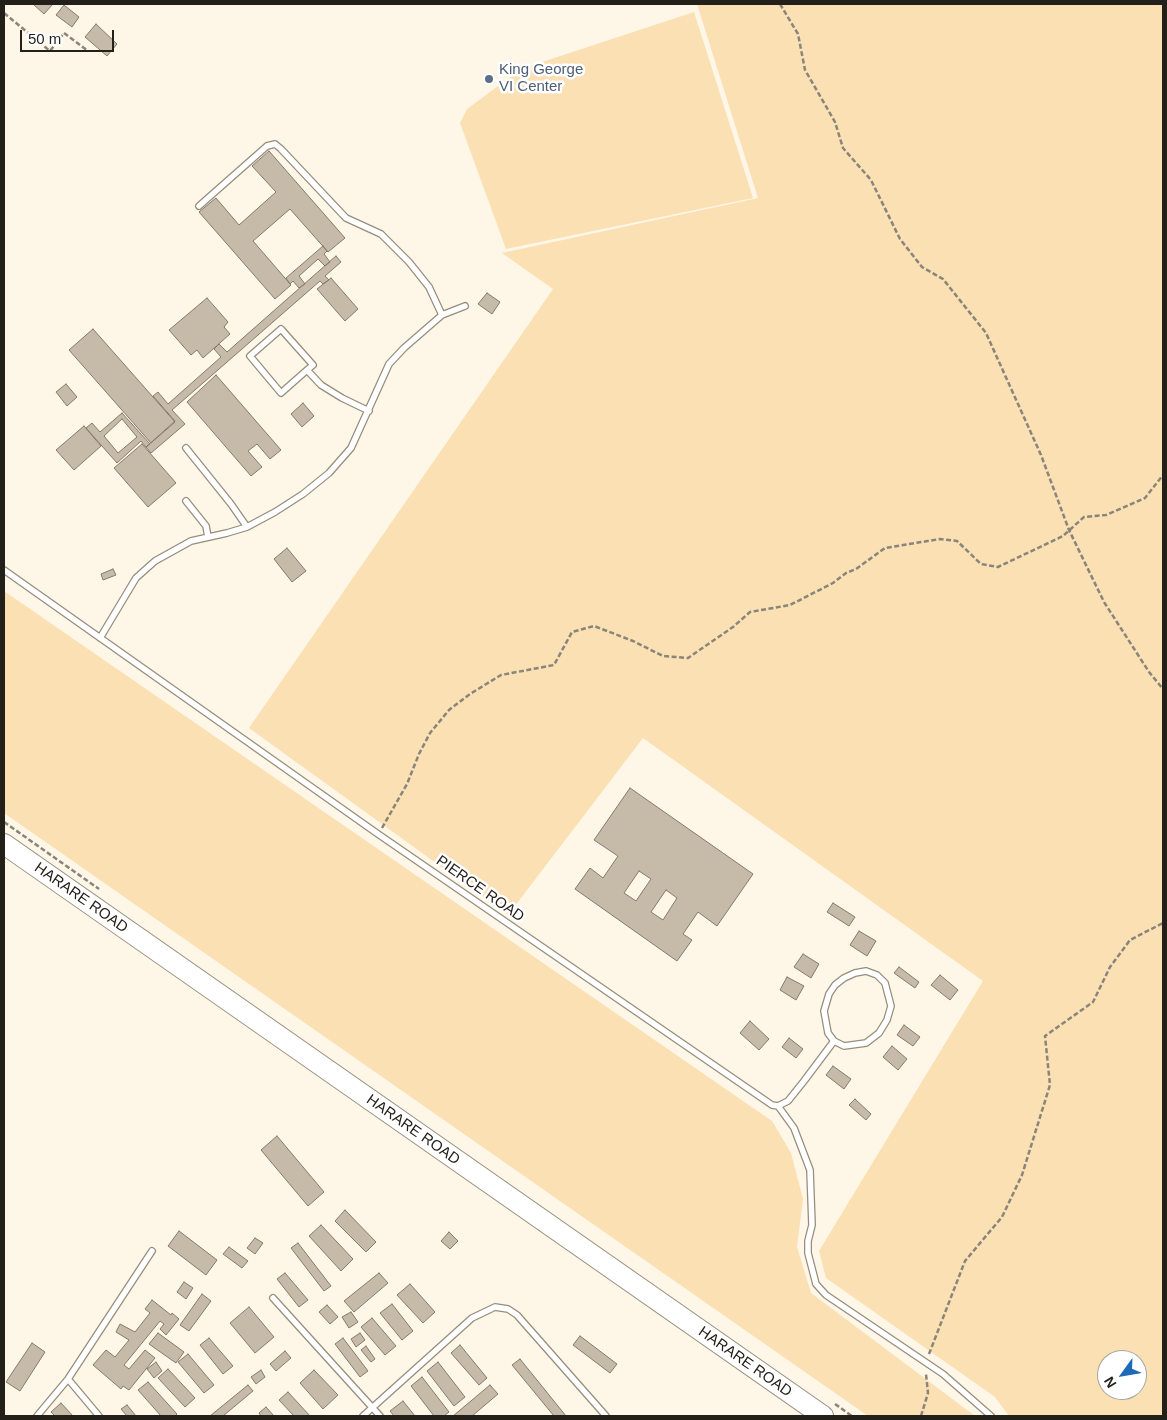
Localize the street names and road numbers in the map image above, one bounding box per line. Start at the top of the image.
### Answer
street label: PIERCE ROAD [433,852,527,926]
street label: HARARE ROAD [31,859,131,937]
street label: HARARE ROAD [363,1091,463,1169]
street label: HARARE ROAD [695,1323,795,1401]

